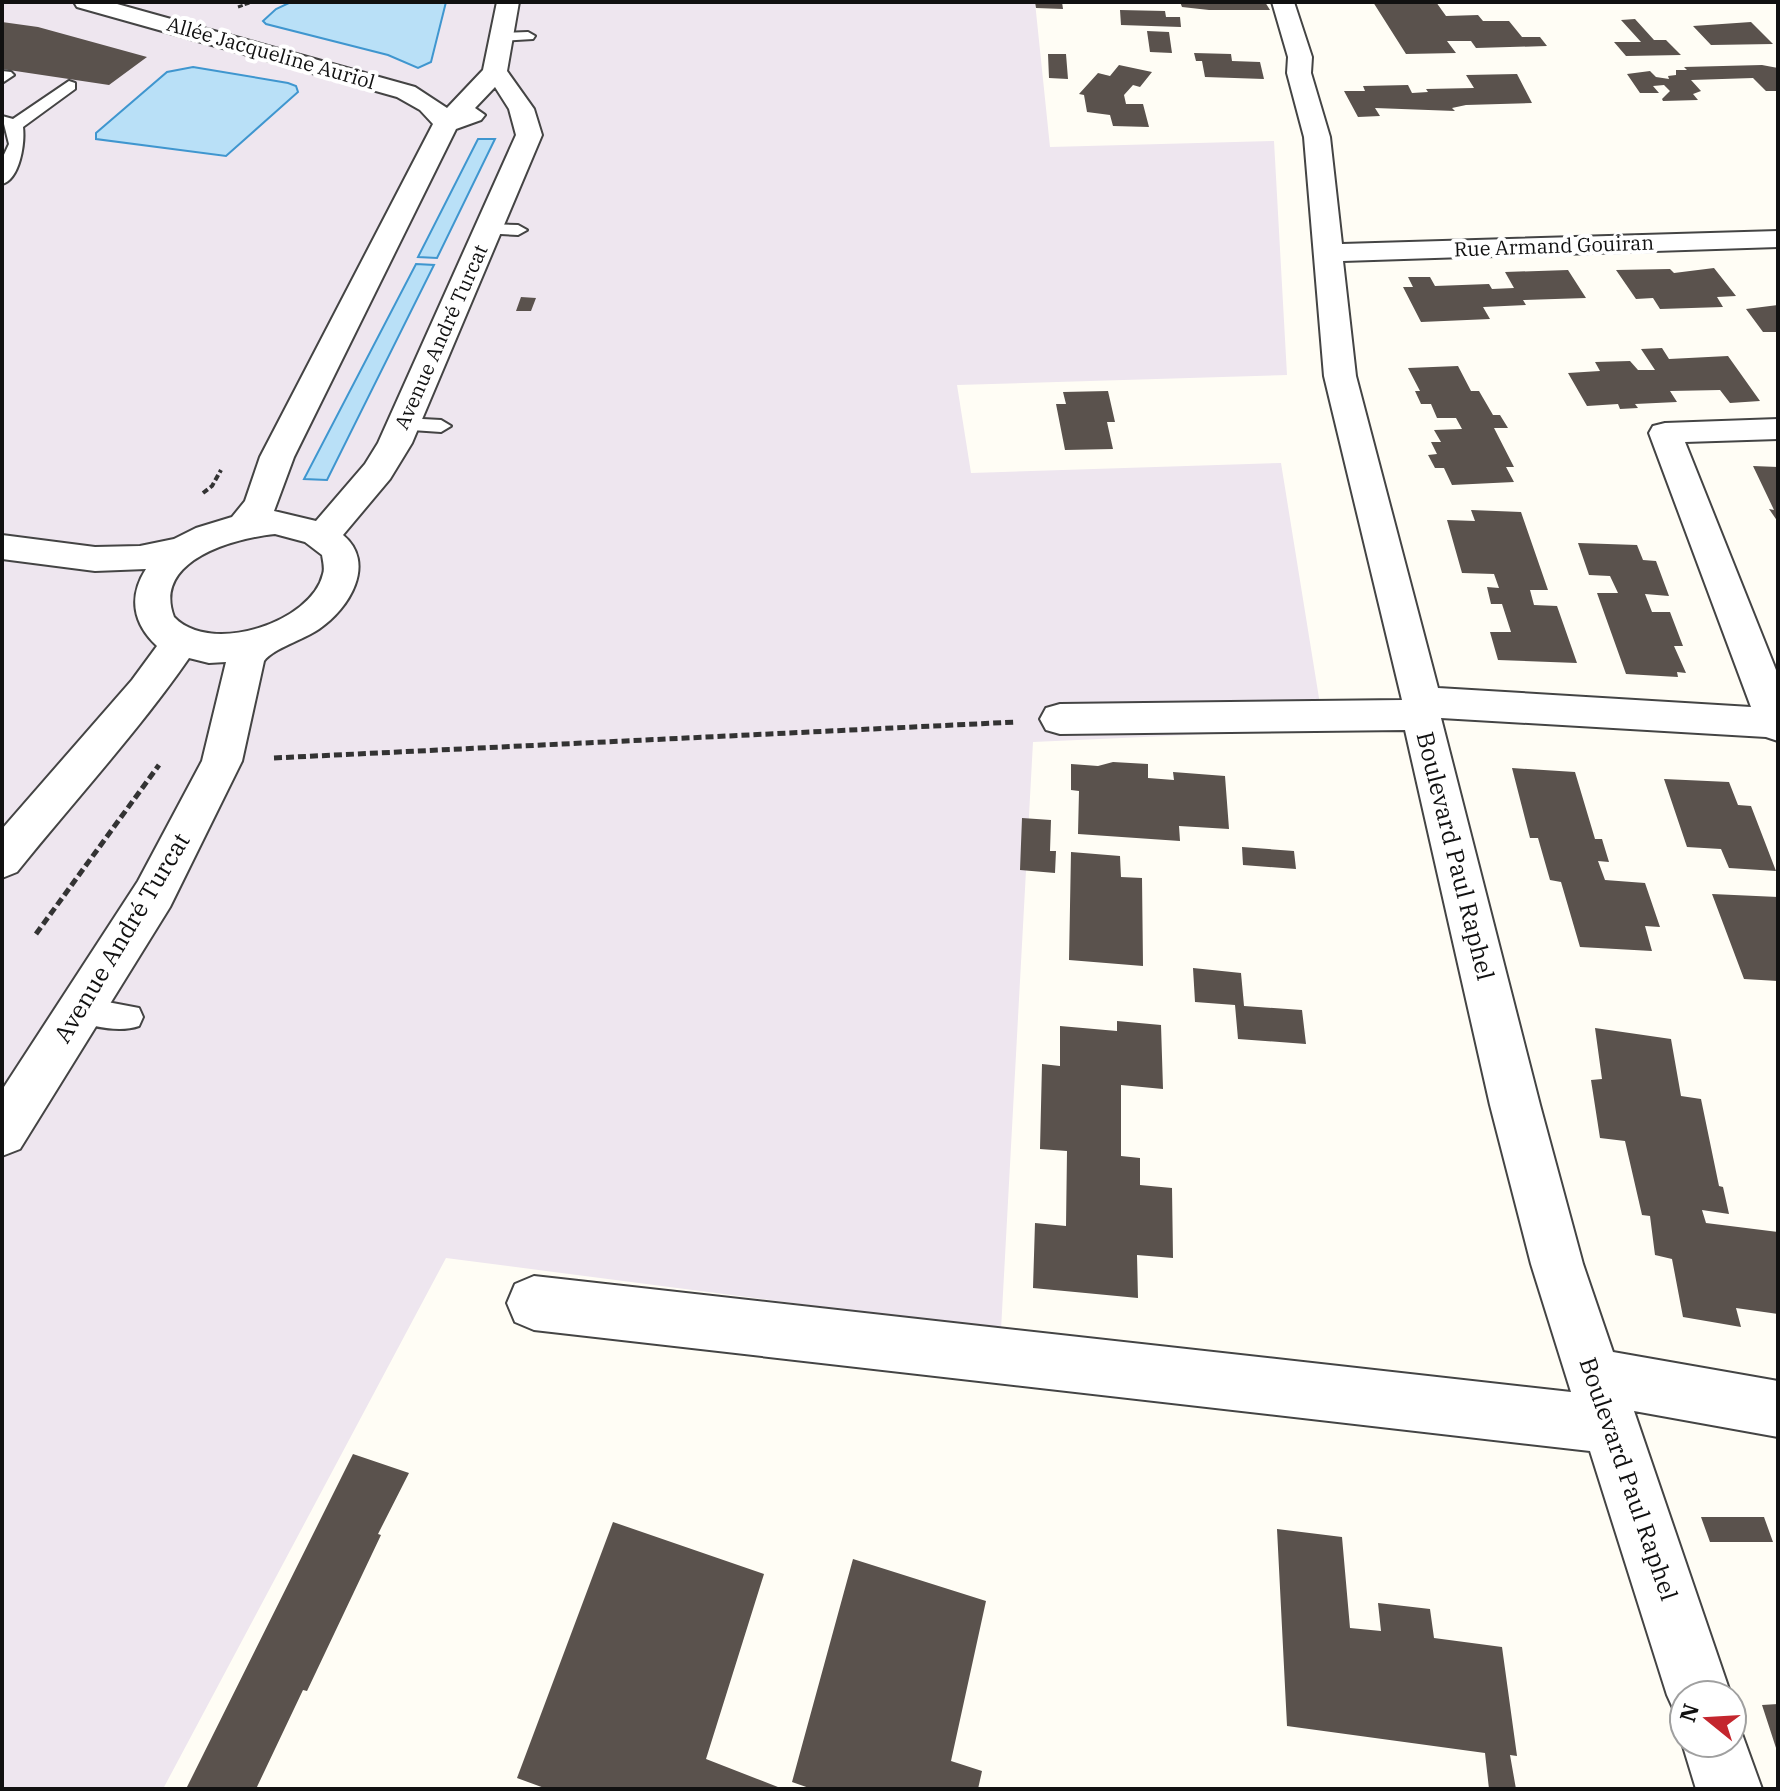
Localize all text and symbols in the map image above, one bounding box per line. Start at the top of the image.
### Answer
street label: Allée Jacqueline Auriol [164,10,378,95]
street label: Rue Armand Gouiran [1453,229,1655,262]
street label: Avenue André Turcat [388,240,493,434]
street label: Boulevard Paul Raphel [1410,728,1502,983]
street label: Avenue André Turcat [46,827,197,1048]
street label: Boulevard Paul Raphel [1572,1353,1686,1605]
north arrow [1668,1679,1748,1759]
text: N [1672,1700,1705,1725]

